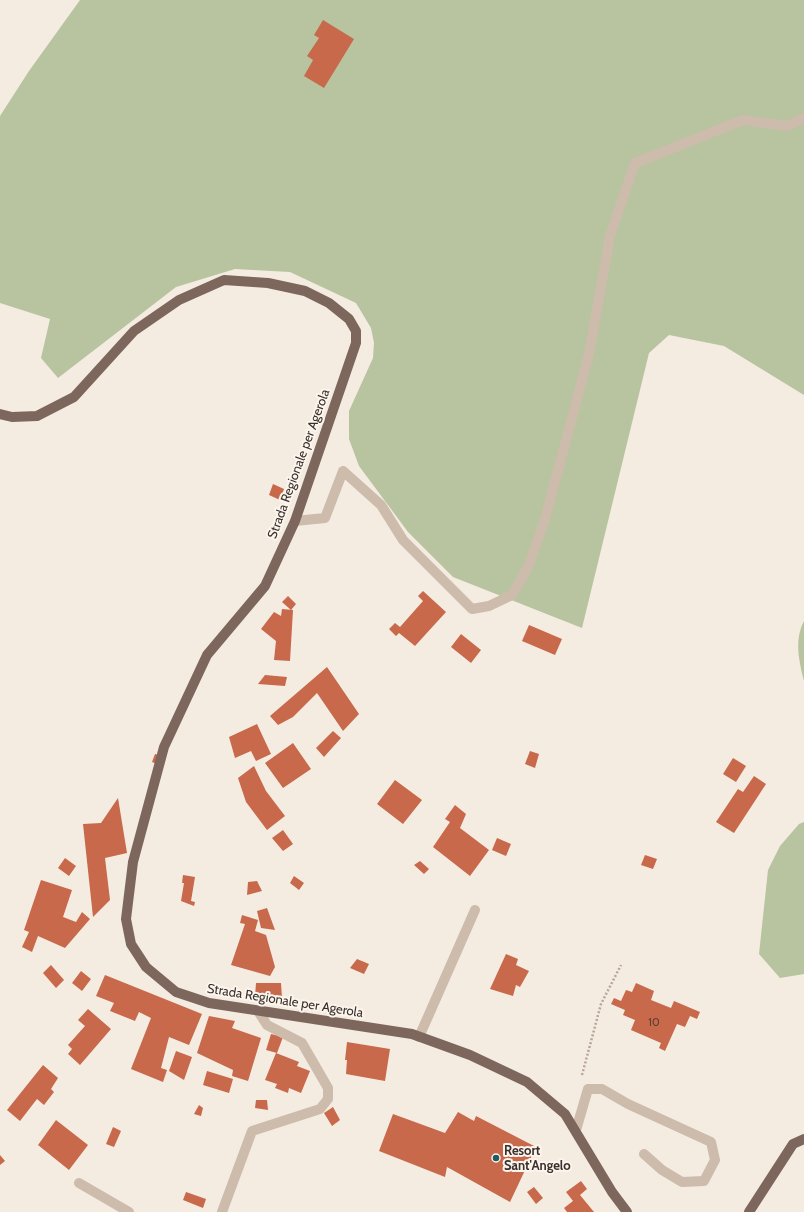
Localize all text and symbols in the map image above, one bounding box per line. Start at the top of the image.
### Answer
street label: Strada Regionale per Agerola [265,387,333,541]
street label: Strada Regionale per Agerola [206,981,364,1021]
house number: 10 [648,1016,660,1030]
place label: Resort Sant'Angelo [504,1143,571,1174]
marker: Resort Sant'Angelo [491,1153,501,1163]

